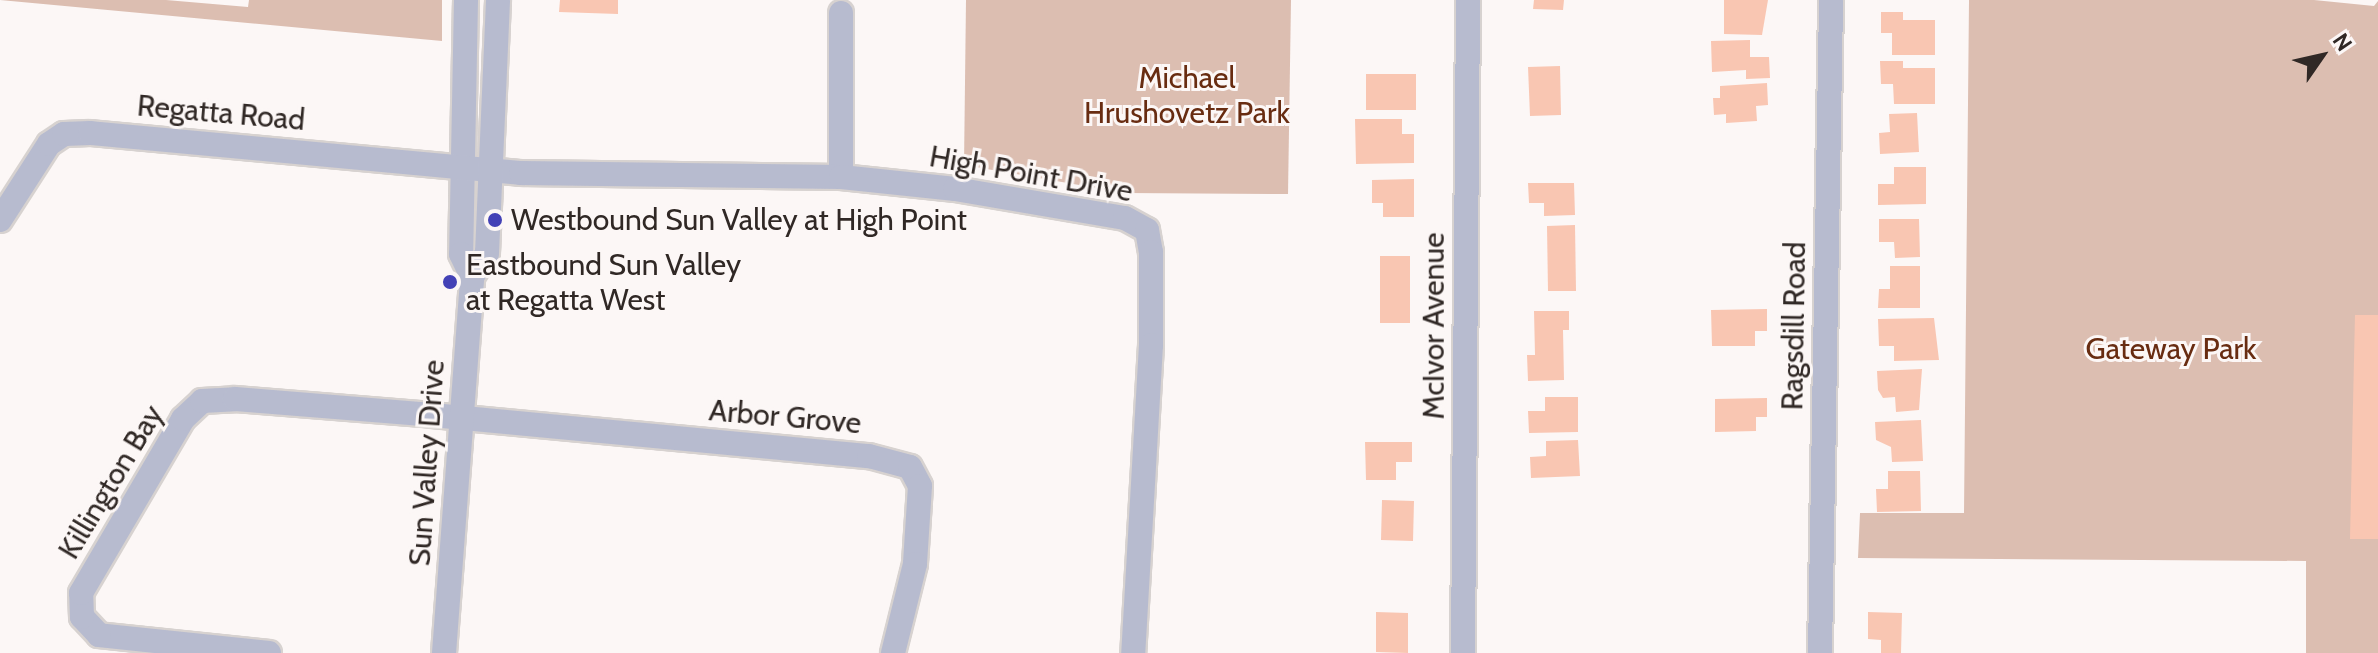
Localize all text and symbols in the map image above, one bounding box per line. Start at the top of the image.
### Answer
north arrow [2282,16,2362,96]
text: N [2327,28,2358,56]
park label: Michael Hrushovetz Park [1084,60,1290,130]
street label: Regatta Road [136,88,306,138]
street label: High Point Drive [927,138,1135,210]
place label: Westbound Sun Valley at High Point [511,202,967,238]
marker: Westbound Sun Valley at High Point [486,211,504,229]
street label: McIvor Avenue [1416,232,1452,420]
street label: Ragsdill Road [1775,241,1813,411]
place label: Eastbound Sun Valley at Regatta West [466,247,741,318]
marker: Eastbound Sun Valley at Regatta West [441,273,459,291]
park label: Gateway Park [2086,331,2256,367]
street label: Sun Valley Drive [402,359,452,567]
street label: Arbor Grove [707,392,863,442]
street label: Killington Bay [51,399,171,565]

